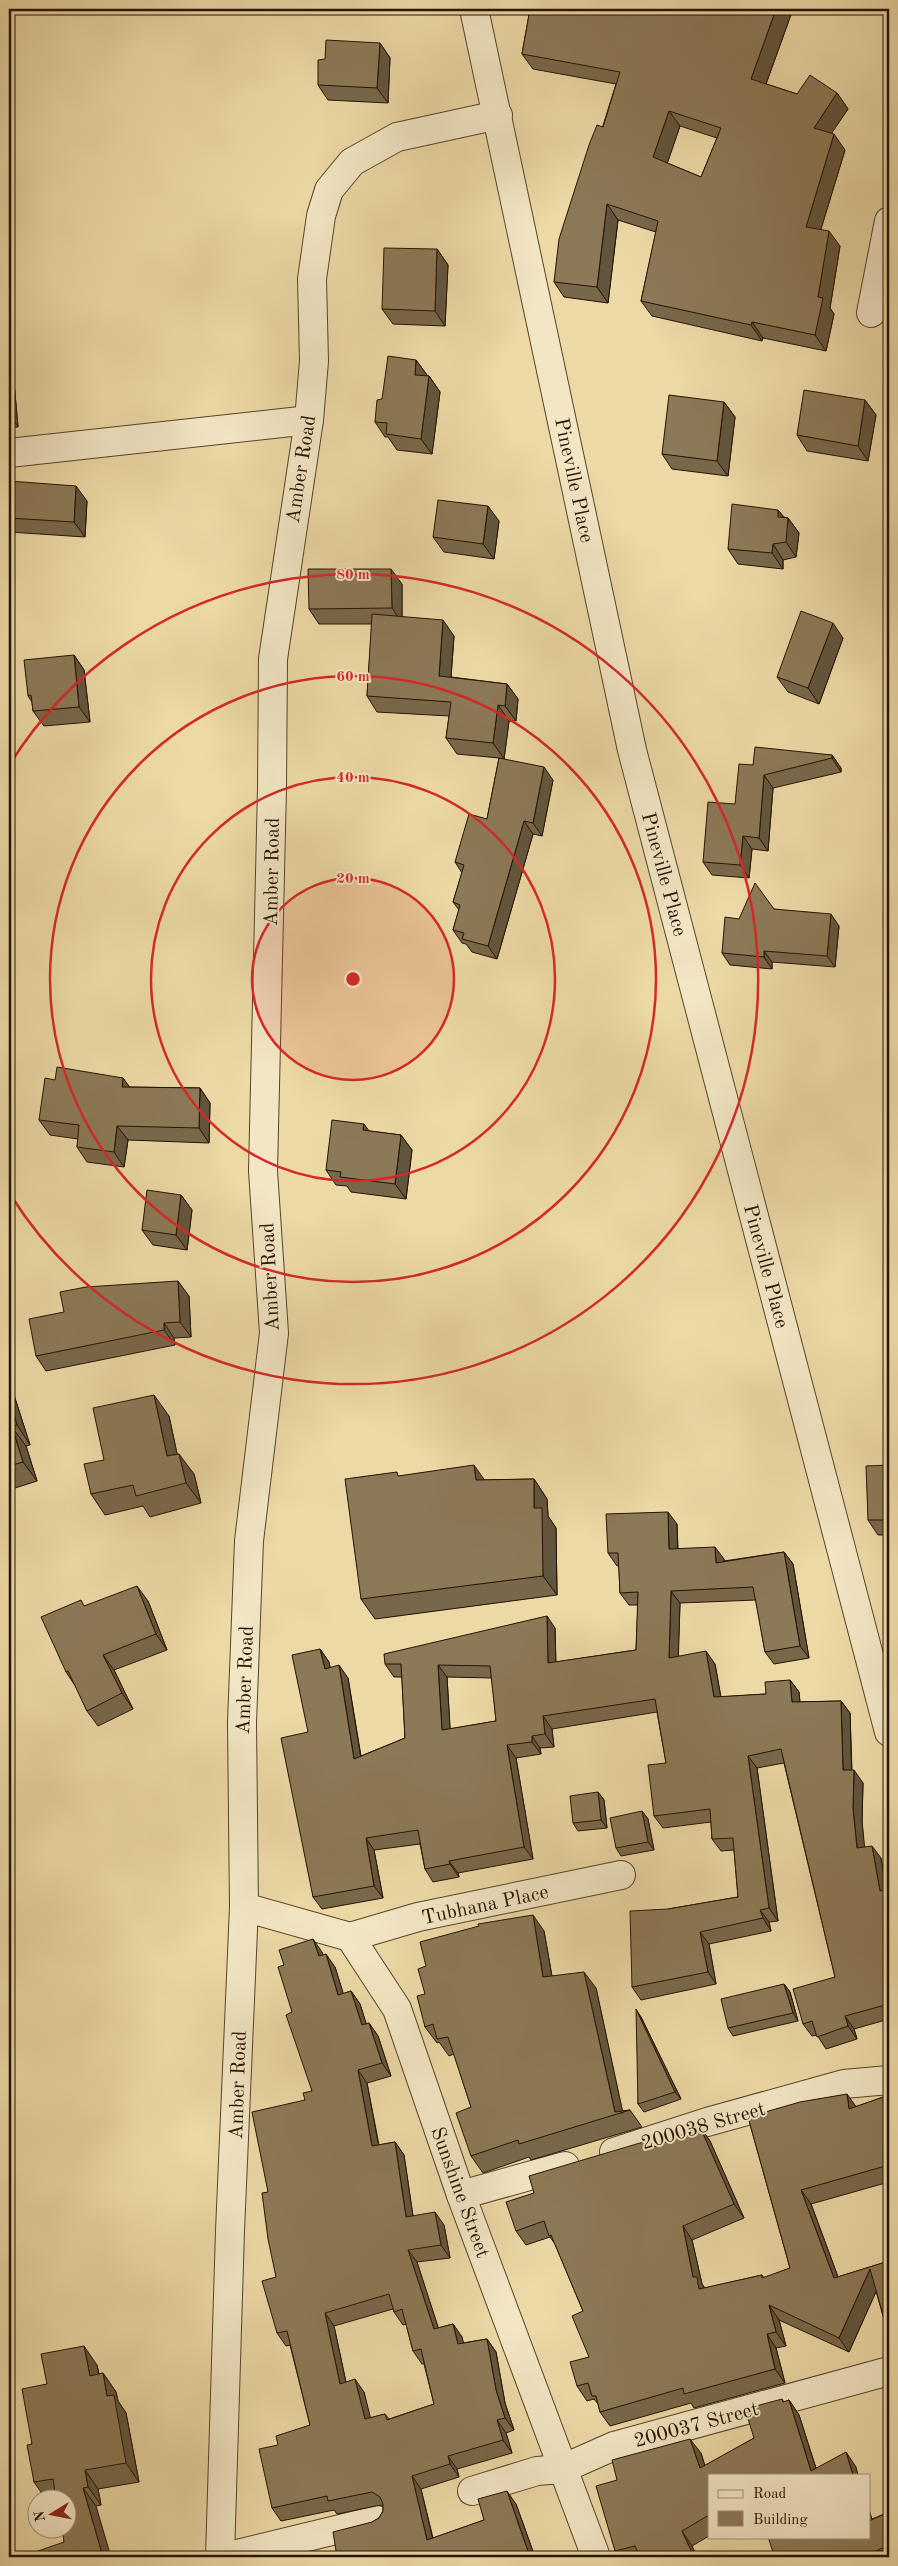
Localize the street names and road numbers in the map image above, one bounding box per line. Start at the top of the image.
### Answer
street label: Amber Road [284,414,320,525]
street label: Pineville Place [550,416,596,545]
street label: Pineville Place [637,810,689,939]
street label: Amber Road [262,817,284,927]
street label: Pineville Place [739,1202,791,1331]
street label: Amber Road [258,1222,284,1332]
street label: Amber Road [234,1625,258,1735]
street label: Tubhana Place [420,1883,551,1929]
street label: Amber Road [227,2030,251,2140]
street label: 200038 Street [639,2100,768,2154]
street label: Sunshine Street [426,2125,492,2261]
street label: 200037 Street [632,2400,761,2452]

